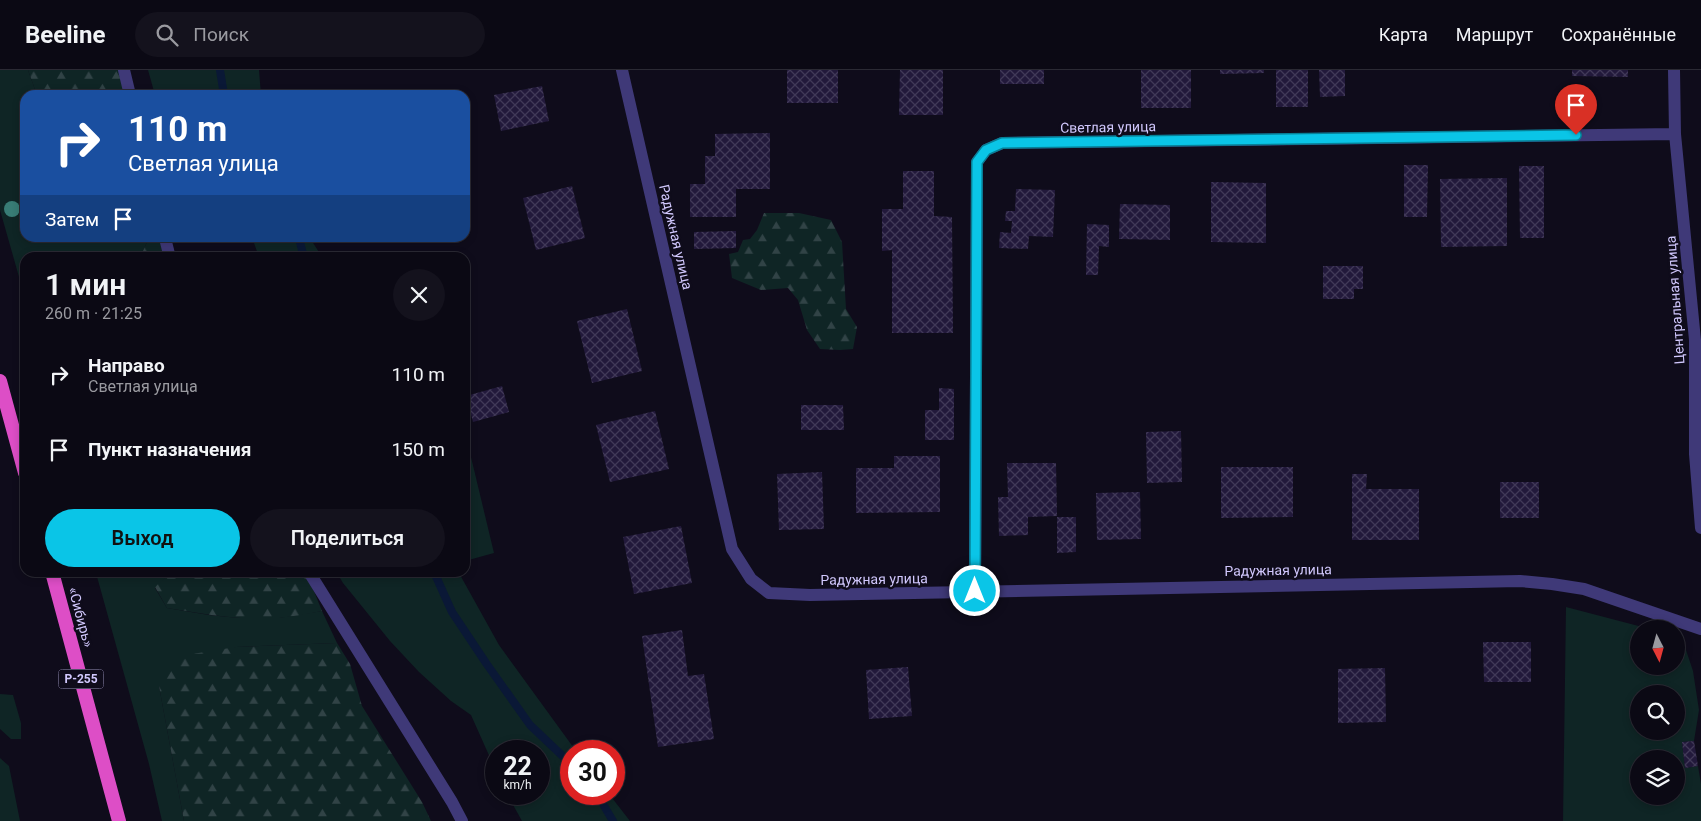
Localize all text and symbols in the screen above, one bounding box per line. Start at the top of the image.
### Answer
search box [135,12,485,57]
text: Beeline [25,21,105,49]
icon: search [153,21,181,49]
text: Поиск [193,23,249,46]
text: Карта [1379,24,1428,45]
text: Маршрут [1456,24,1533,45]
text: Сохранённые [1561,24,1676,45]
pin [1555,84,1597,135]
icon: arrive [1562,91,1590,119]
text: 110 m [128,109,227,150]
icon: right [45,110,110,175]
street label: Светлая улица [1060,118,1156,136]
text: Светлая улица [128,151,279,176]
street label: Радужная улица [656,183,696,291]
icon: arrive [109,205,137,233]
text: Затем [45,208,99,231]
street label: Центральная улица [1663,235,1687,365]
text: 1 мин [45,267,126,302]
button: close [393,269,445,321]
text: 260 m · 21:25 [45,304,142,323]
text: Направо [88,354,165,377]
icon: right [45,361,73,389]
text: 110 m [392,363,445,386]
text: Светлая улица [88,377,198,396]
icon: arrive [45,436,73,464]
text: Пункт назначения [88,438,251,461]
text: 150 m [392,438,445,461]
button: Выход [45,509,240,567]
button: Поделиться [250,509,445,567]
street label: Радужная улица [1224,561,1332,579]
position arrow [948,564,1000,616]
street label: Радужная улица [820,570,928,588]
street label: «Сибирь» [65,585,97,649]
north arrow [1630,620,1685,675]
map controls [1630,620,1685,805]
road number: Р-255 [58,670,104,688]
button: search [1630,685,1685,740]
speed limit sign: 30 [560,740,625,805]
button: layers [1630,750,1685,805]
text: 22 [503,752,532,781]
text: km/h [503,778,532,792]

